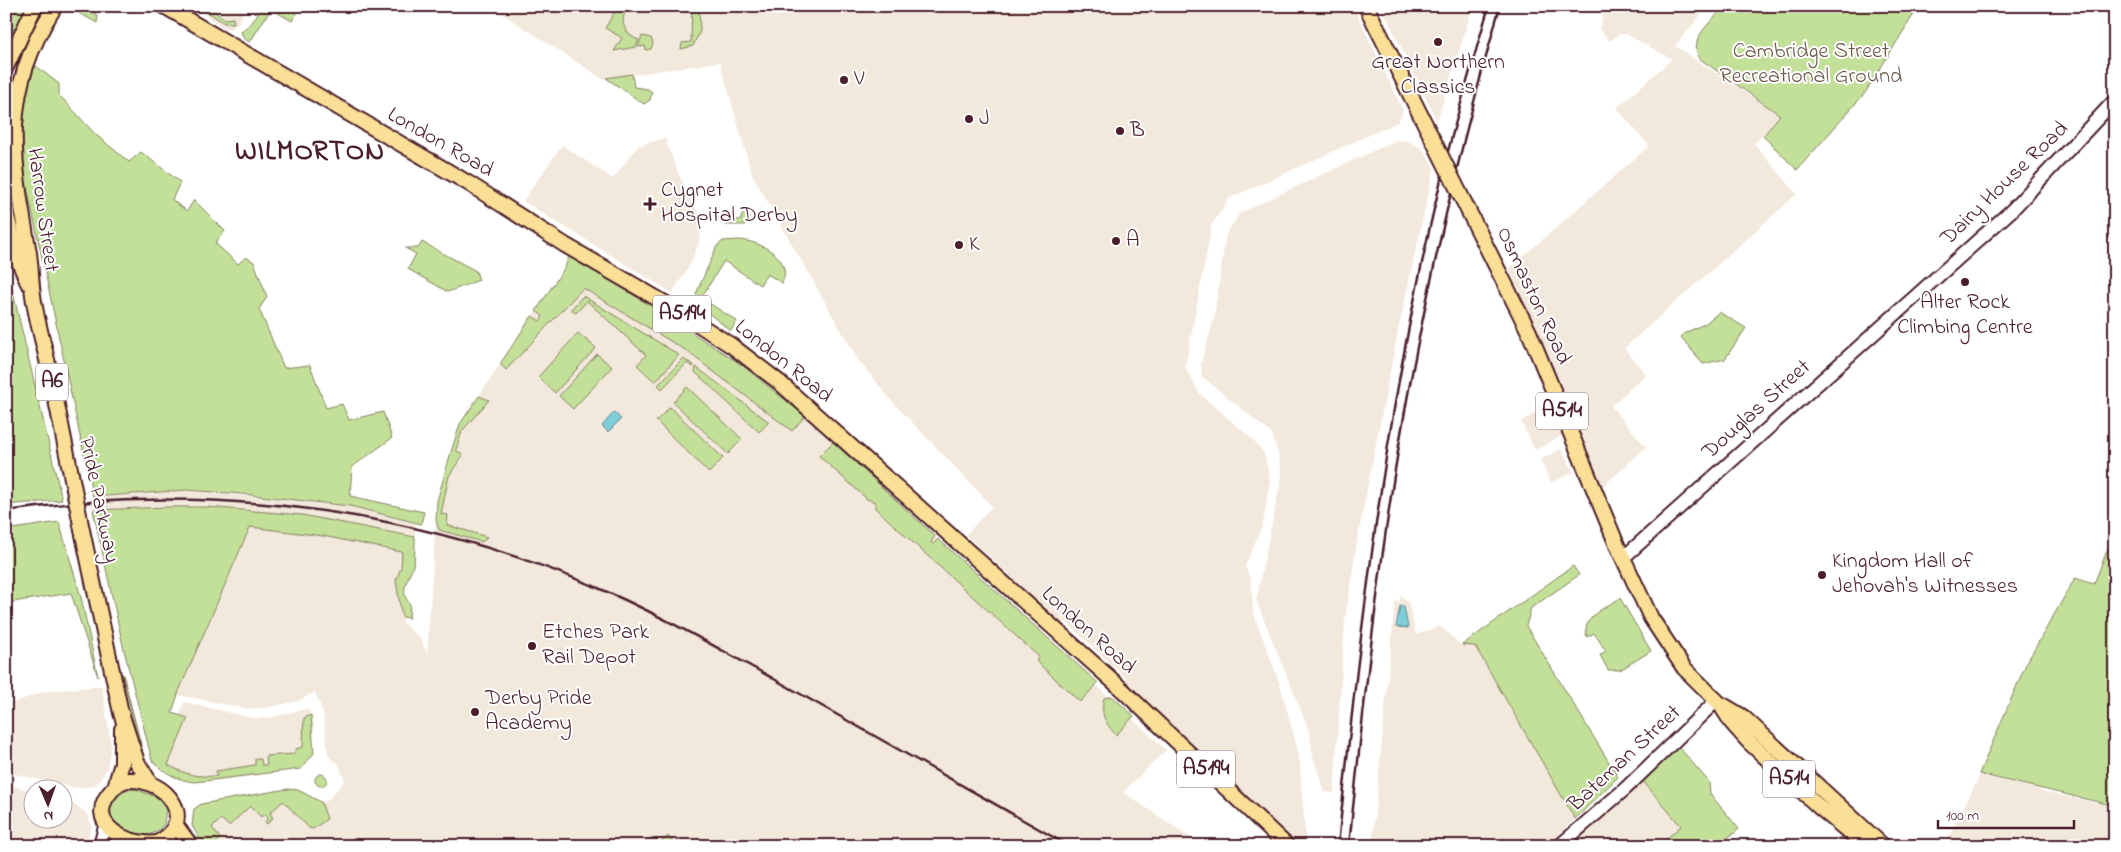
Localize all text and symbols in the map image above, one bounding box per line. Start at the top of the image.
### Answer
marker: Great Northern Classics [1432,36,1444,48]
park label: Cambridge Street Recreational Ground [1720,36,1902,93]
place label: Great Northern Classics [1371,47,1505,104]
place label: V [853,64,865,96]
marker: V [838,74,850,86]
street label: London Road [381,100,499,186]
place label: J [979,103,990,135]
marker: J [963,113,975,125]
street label: Dairy House Road [1933,114,2077,255]
place label: B [1129,115,1145,147]
marker: B [1114,125,1126,137]
district label: WILMORTON [235,132,385,173]
street label: Harrow Street [17,146,67,275]
place label: Cygnet Hospital Derby [661,175,798,233]
marker: Cygnet Hospital Derby [643,197,657,211]
street label: Osmaston Road [1487,222,1579,370]
place label: A [1126,225,1140,257]
place label: K [969,229,980,261]
marker: A [1110,235,1122,247]
marker: K [953,239,965,251]
marker: Alter Rock Climbing Centre [1959,276,1971,288]
place label: Alter Rock Climbing Centre [1897,287,2033,345]
road number: A5194 [653,296,711,332]
street label: London Road [727,312,839,412]
street label: Douglas Street [1695,352,1820,469]
road number: A6 [36,364,68,401]
road number: A514 [1536,392,1588,430]
street label: Pride Parkway [68,434,127,566]
place label: Kingdom Hall of Jehovah's Witnesses [1832,546,2018,603]
marker: Kingdom Hall of Jehovah's Witnesses [1816,569,1828,581]
street label: London Road [1033,579,1143,683]
place label: Etches Park Rail Depot [542,617,650,674]
marker: Etches Park Rail Depot [526,640,538,652]
place label: Derby Pride Academy [484,683,592,741]
street label: Bateman Street [1560,698,1689,821]
marker: Derby Pride Academy [469,706,481,718]
road number: A5194 [1177,751,1235,788]
road number: A514 [1763,761,1815,798]
north arrow [22,780,72,830]
scale bar [1938,797,2075,829]
text: N [43,805,53,826]
text: 100 m [1946,805,1979,827]

